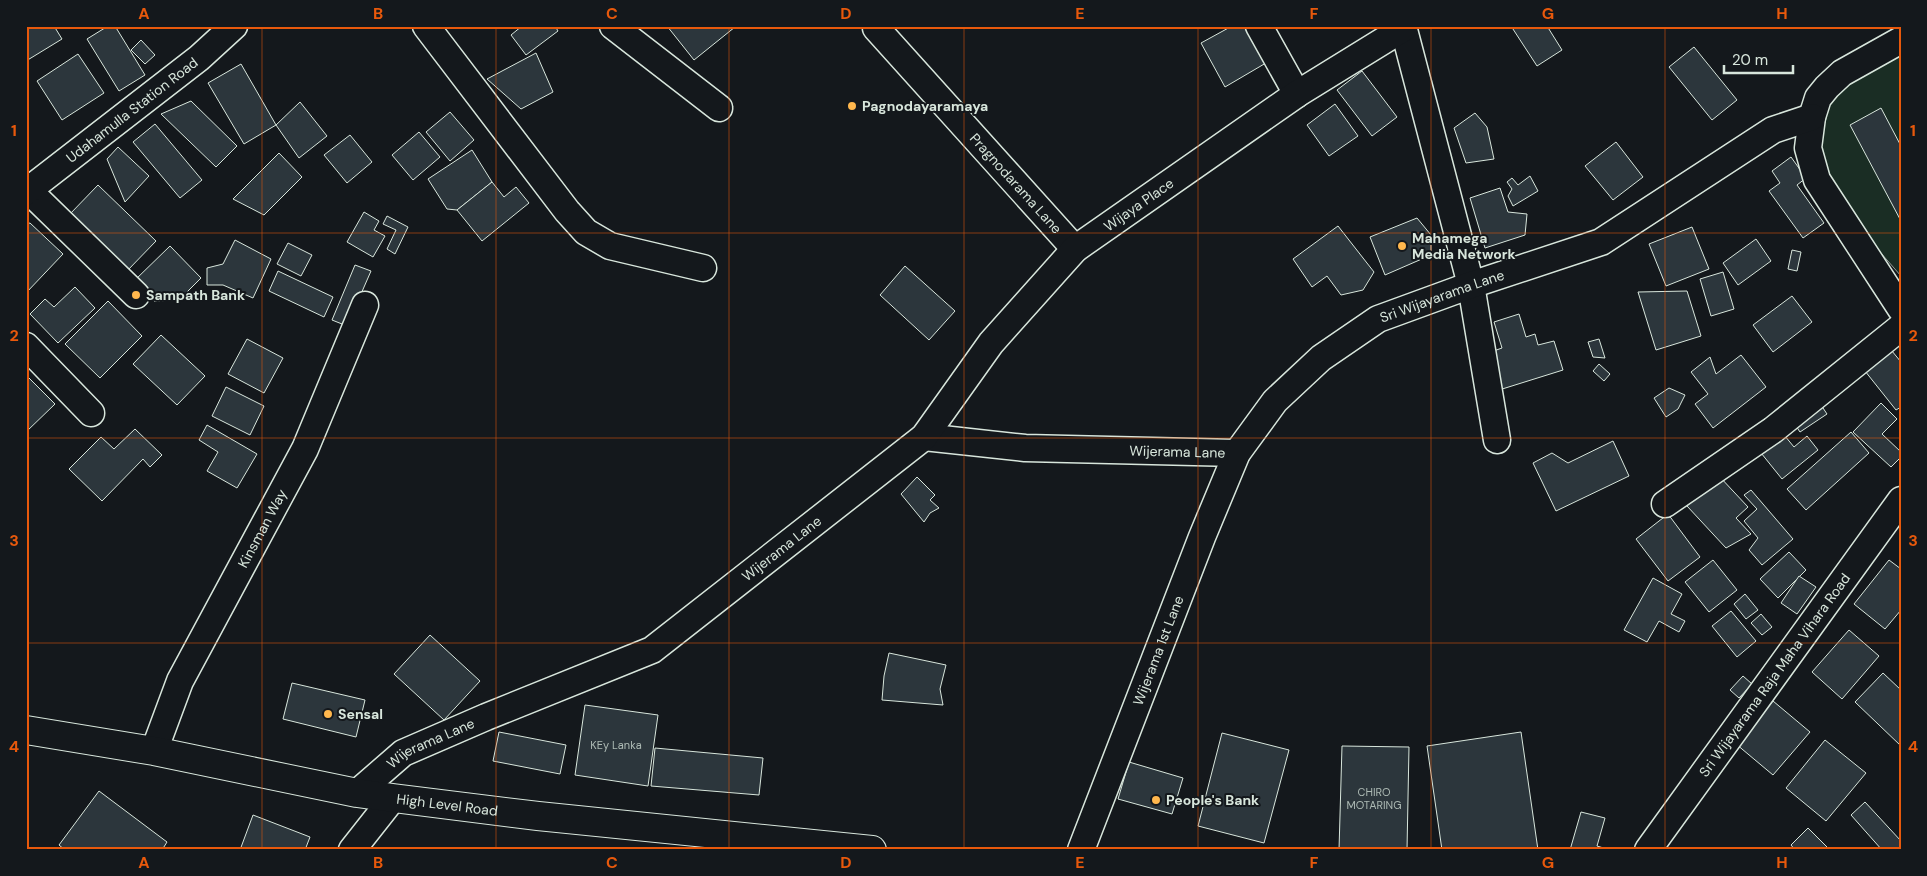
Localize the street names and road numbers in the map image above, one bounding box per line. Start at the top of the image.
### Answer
street label: Udahamulla Station Road [62,53,201,167]
street label: Pragnodarama Lane [966,129,1066,237]
street label: Wijaya Place [1100,174,1177,235]
street label: Sri Wijayarama Lane [1377,266,1507,327]
street label: Wijerama Lane [1129,441,1226,462]
street label: Kinsman Way [234,486,291,571]
street label: Wijerama Lane [738,512,825,585]
street label: Sri Wijayarama Raja Maha Vihara Road [1695,570,1854,780]
street label: Wijerama 1st Lane [1129,593,1188,708]
street label: Wijerama Lane [383,714,477,772]
street label: High Level Road [396,790,499,820]

